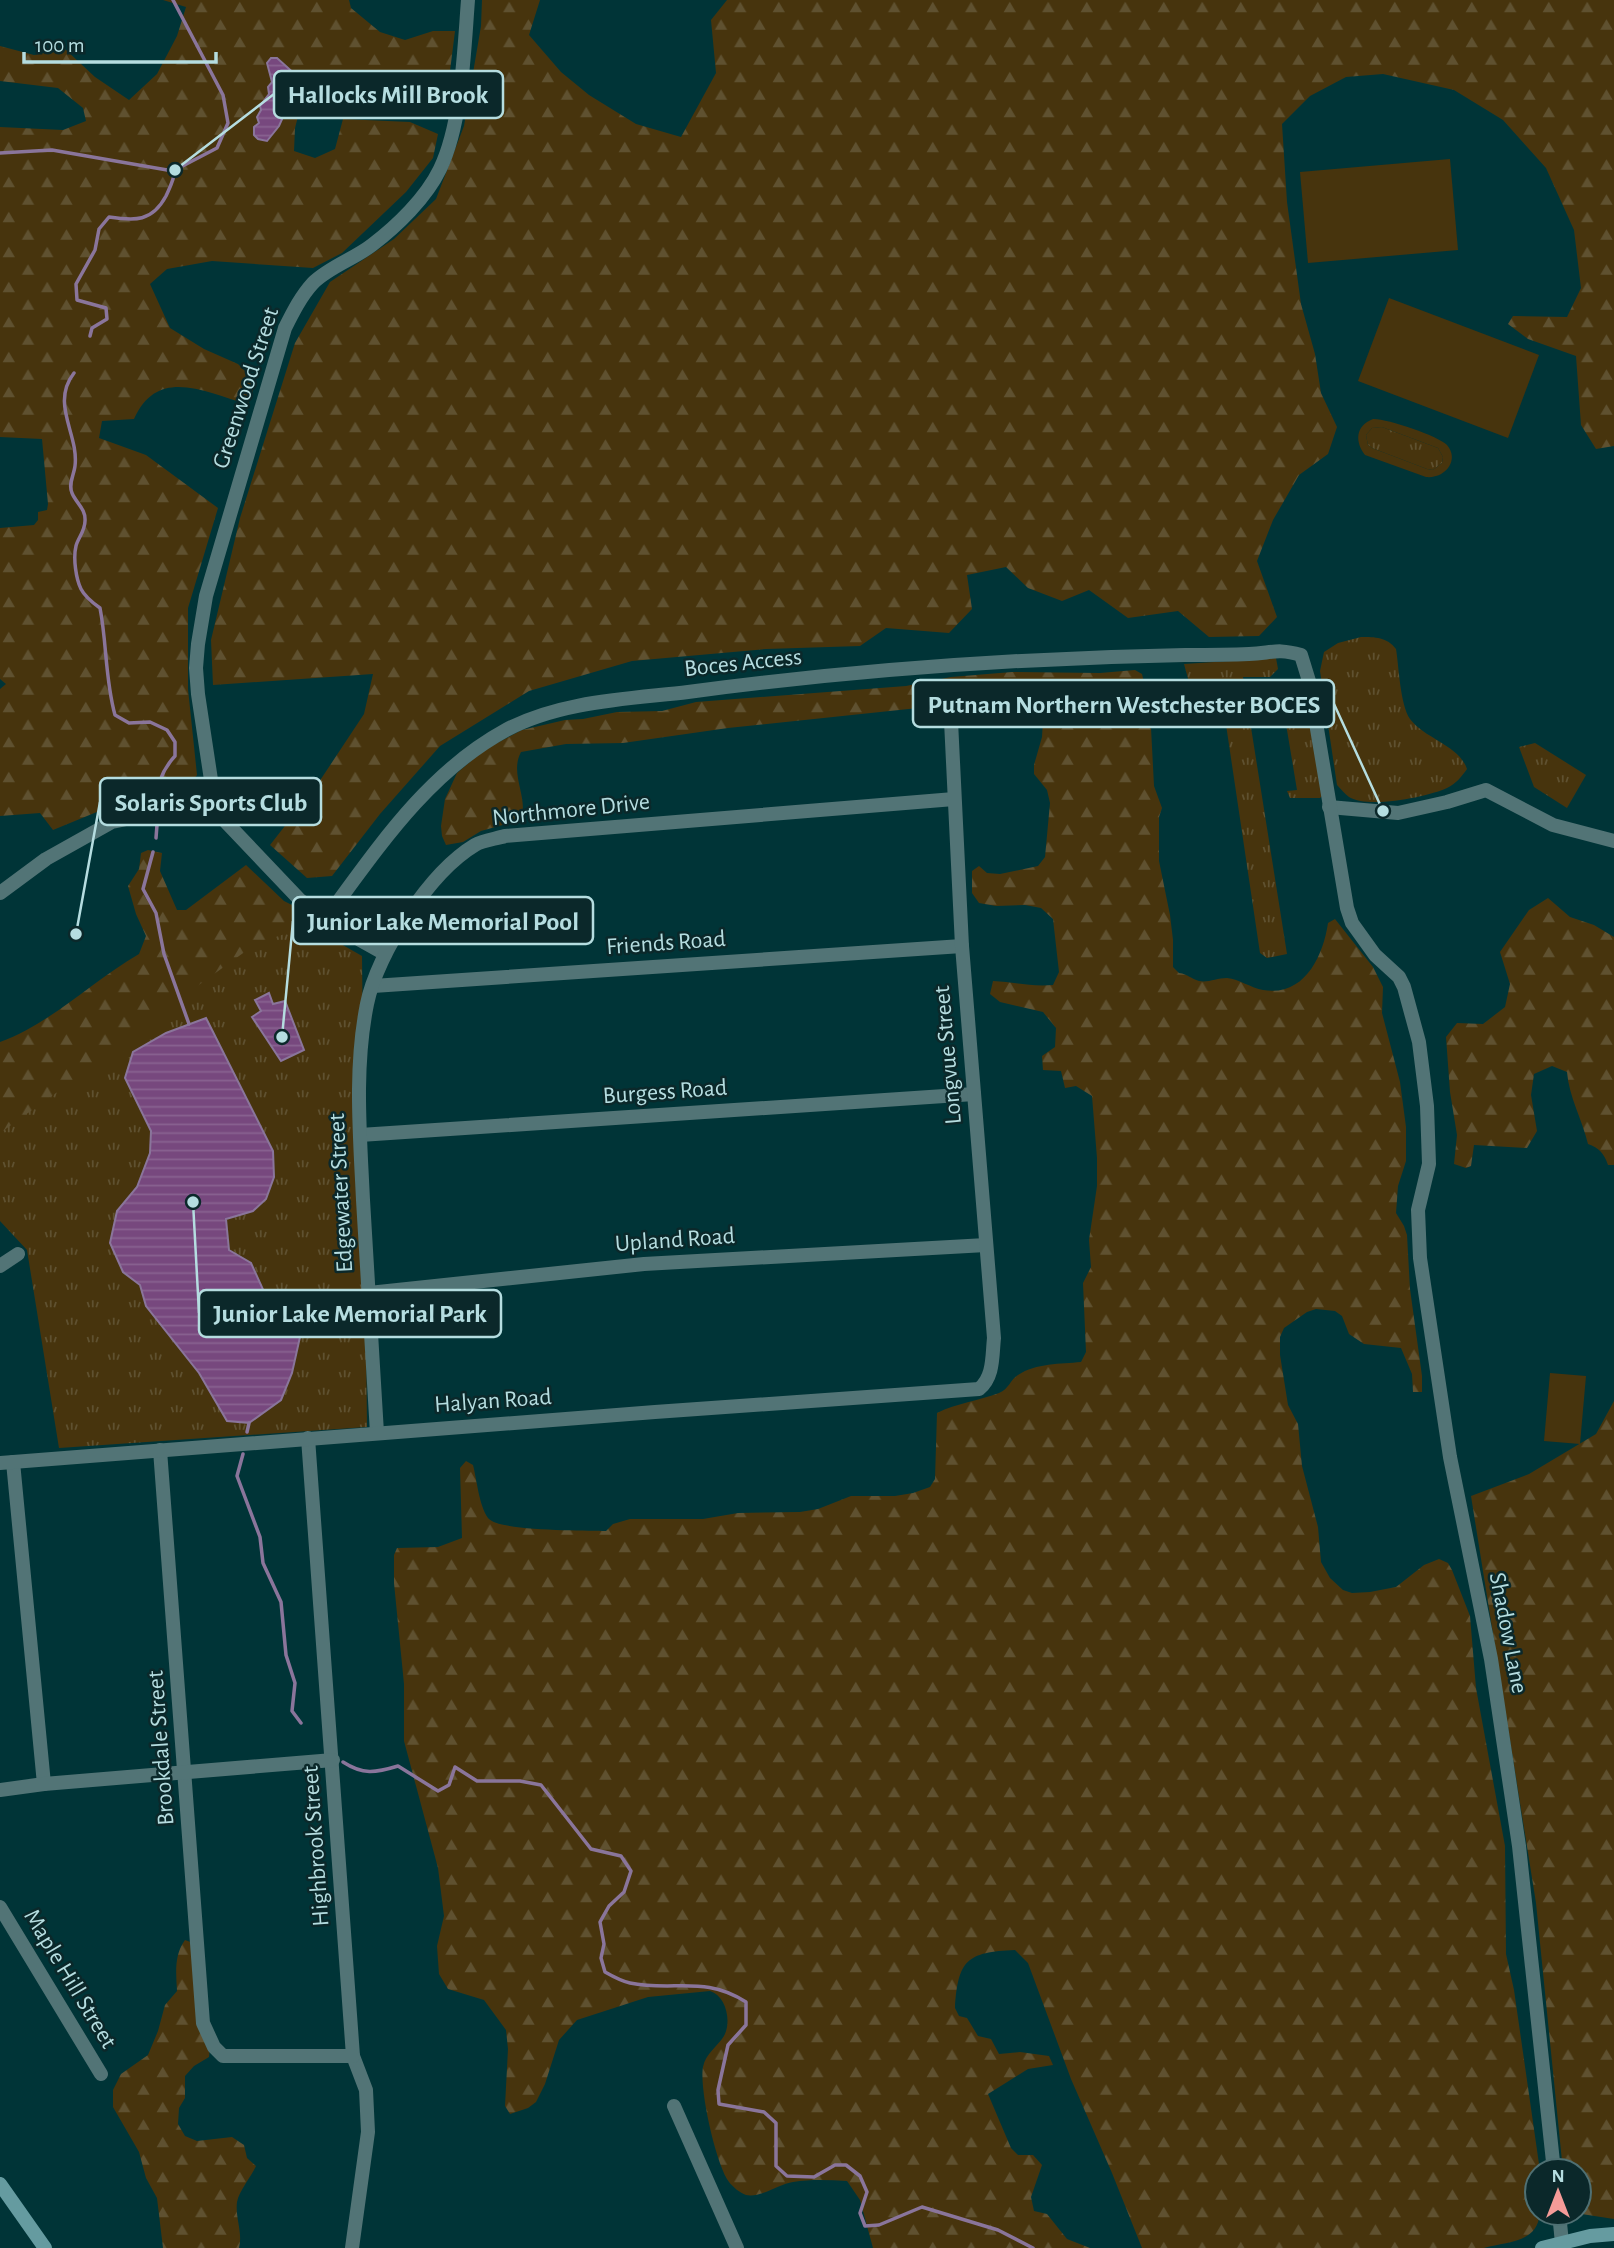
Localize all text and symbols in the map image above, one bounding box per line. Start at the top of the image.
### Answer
scale bar [24,21,217,65]
text: 100 m [35,35,85,56]
callout: Hallocks Mill Brook [274,71,503,118]
text: Hallocks Mill Brook [287,82,489,108]
street label: Greenwood Street [209,304,283,472]
street label: Boces Access [683,645,803,681]
callout: Putnam Northern Westchester BOCES [913,680,1334,727]
text: Putnam Northern Westchester BOCES [928,692,1321,718]
callout: Solaris Sports Club [100,778,321,825]
text: Solaris Sports Club [115,790,307,816]
street label: Northmore Drive [491,790,651,830]
callout: Junior Lake Memorial Pool [293,897,593,944]
text: Junior Lake Memorial Pool [307,909,579,935]
street label: Friends Road [606,927,726,959]
street label: Longvue Street [930,984,966,1125]
street label: Burgess Road [602,1076,728,1108]
street label: Edgewater Street [325,1112,357,1273]
street label: Upland Road [614,1224,736,1256]
callout: Junior Lake Memorial Park [199,1290,501,1337]
text: Junior Lake Memorial Park [213,1301,487,1327]
street label: Halyan Road [433,1385,553,1417]
street label: Shadow Lane [1484,1570,1532,1696]
street label: Brookdale Street [144,1669,178,1826]
street label: Highbrook Street [298,1764,334,1927]
street label: Maple Hill Street [19,1905,121,2053]
north arrow [1523,2157,1593,2227]
text: N [1551,2167,1565,2186]

